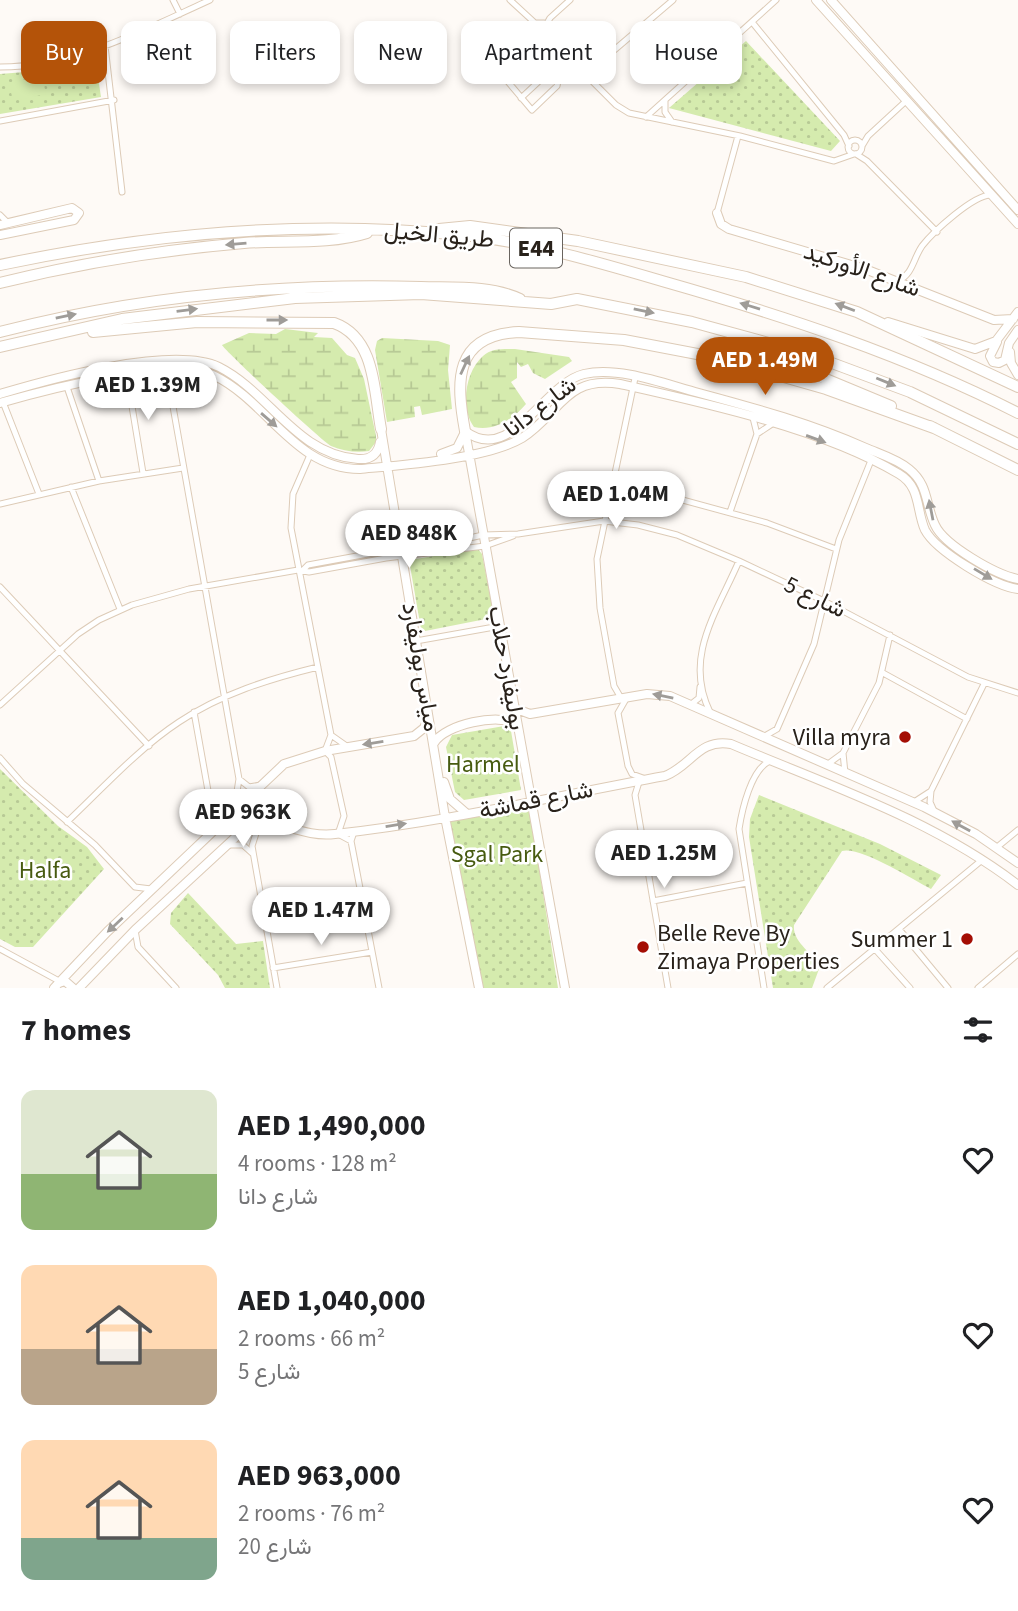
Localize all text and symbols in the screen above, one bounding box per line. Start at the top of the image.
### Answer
chip: Buy [21,21,107,84]
chip: Rent [121,21,216,84]
chip: Filters [230,21,340,84]
chip: New [354,21,447,84]
chip: Apartment [461,21,616,84]
chip: House [630,21,742,84]
street label: طريق الخيل [383,213,495,257]
road number: E44 [510,229,562,268]
street label: شارع الأوركيد [799,234,925,306]
one-way arrow [225,239,247,250]
one-way arrow [739,301,760,311]
one-way arrow [834,302,855,313]
one-way arrow [176,304,198,315]
one-way arrow [633,306,655,317]
one-way arrow [55,310,77,321]
one-way arrow [266,314,288,326]
pin: AED 1.49M [685,338,845,397]
text: AED 1.49M [712,343,818,376]
one-way arrow [459,355,471,375]
pin: AED 1.39M [68,362,228,422]
text: AED 1.39M [95,368,201,401]
street label: شارع دانا [496,368,584,446]
one-way arrow [875,377,896,388]
one-way arrow [260,412,278,428]
one-way arrow [806,433,827,444]
pin: AED 1.04M [536,472,696,531]
text: AED 1.04M [563,477,669,510]
one-way arrow [925,499,936,521]
pin: AED 848K [337,510,481,570]
text: AED 848K [361,516,457,549]
street label: شارع 5 [778,567,852,627]
one-way arrow [973,567,992,580]
street label: مياس بوليفارد [392,600,450,734]
street label: بوليفارد حلاب [479,603,535,733]
one-way arrow [652,690,674,701]
place label: Villa myra [793,720,891,755]
marker: Villa myra [897,729,913,745]
one-way arrow [362,738,384,749]
park label: Harmel [446,747,520,782]
street label: شارع قماشة [476,772,596,828]
pin: AED 963K [171,790,315,849]
text: AED 963K [195,795,291,828]
one-way arrow [385,819,407,830]
one-way arrow [951,820,971,832]
pin: AED 1.25M [584,830,744,890]
text: AED 1.25M [611,836,717,869]
park label: Sgal Park [451,837,543,872]
park label: Halfa [19,853,71,888]
pin: AED 1.47M [241,888,401,947]
text: AED 1.47M [268,893,374,926]
place label: Belle Reve By Zimaya Properties [657,916,840,979]
one-way arrow [106,917,124,933]
place label: Summer 1 [850,922,953,957]
marker: Summer 1 [959,931,975,947]
marker: Belle Reve By Zimaya Properties [635,939,651,955]
text: 7 homes [21,1009,131,1052]
icon: filters [959,1011,997,1049]
text: AED 1,490,000 [238,1104,426,1147]
icon: home [77,1118,161,1202]
icon: heart [959,1141,997,1179]
text: 4 rooms · 128 m² [238,1147,397,1180]
text: شارع دانا [238,1180,318,1213]
text: AED 1,040,000 [238,1279,426,1322]
icon: home [77,1293,161,1377]
icon: heart [959,1316,997,1354]
text: 2 rooms · 66 m² [238,1322,385,1355]
text: شارع 5 [238,1355,300,1388]
text: AED 963,000 [238,1454,401,1497]
icon: home [77,1468,161,1552]
icon: heart [959,1491,997,1529]
text: 2 rooms · 76 m² [238,1497,385,1530]
text: شارع 20 [238,1530,312,1563]

